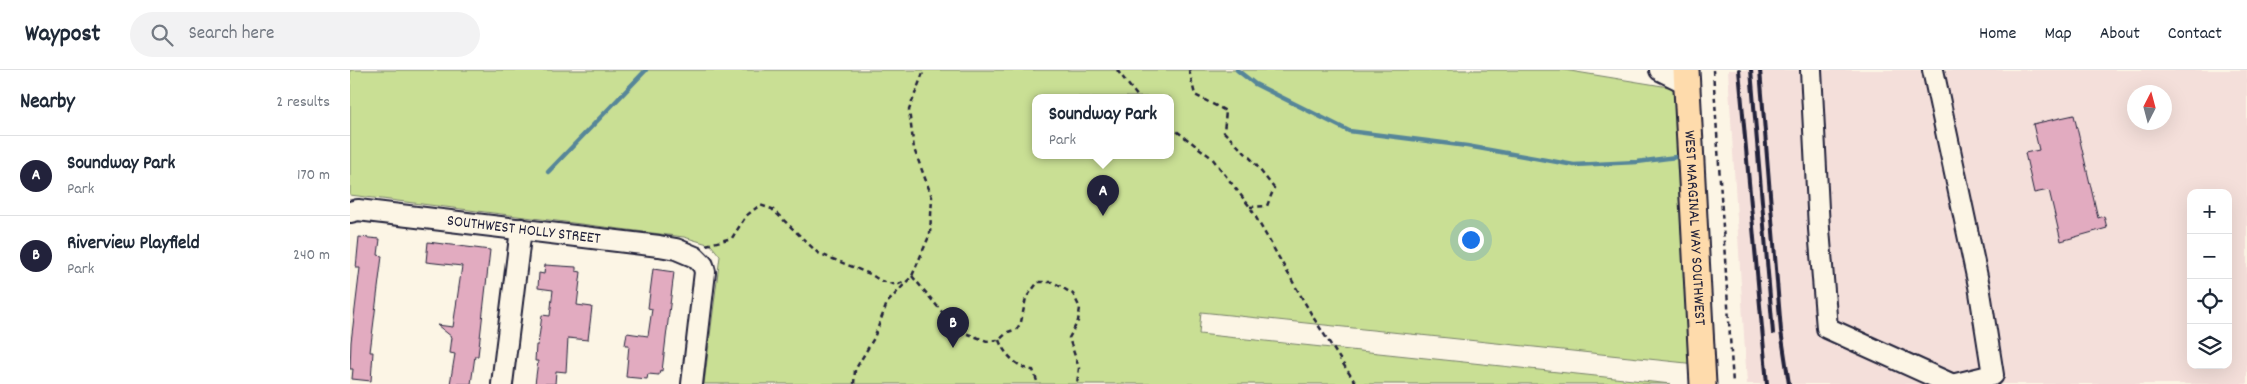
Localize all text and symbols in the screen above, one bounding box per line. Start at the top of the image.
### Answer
search box [130,12,480,57]
text: Waypost [25,18,100,52]
icon: search [148,21,176,49]
text: Search here [188,21,274,48]
text: Home [1979,22,2016,47]
text: Map [2044,22,2072,47]
text: About [2100,22,2140,47]
text: Contact [2168,22,2222,47]
north arrow [2127,85,2172,130]
text: Nearby [20,88,75,118]
text: 2 results [276,91,330,114]
popup [1032,94,1174,159]
text: Soundway Park [1049,102,1157,129]
text: Park [1049,129,1076,152]
street label: WEST MARGINAL WAY SOUTHWEST [1678,130,1711,327]
text: Soundway Park [67,151,175,178]
text: A [32,164,40,187]
text: 170 m [297,164,330,187]
pin: A [1087,175,1119,216]
text: Park [67,178,94,201]
map controls [2187,189,2232,369]
button: + [2187,189,2232,234]
street label: SOUTHWEST HOLLY STREET [446,209,602,250]
your location [1458,227,1484,253]
text: Riverview Playfield [67,231,200,258]
button: − [2187,234,2232,279]
text: B [32,244,40,267]
text: 240 m [293,244,330,267]
text: Park [67,258,94,281]
button: locate [2187,279,2232,324]
pin: B [937,307,969,348]
button: layers [2187,324,2232,369]

